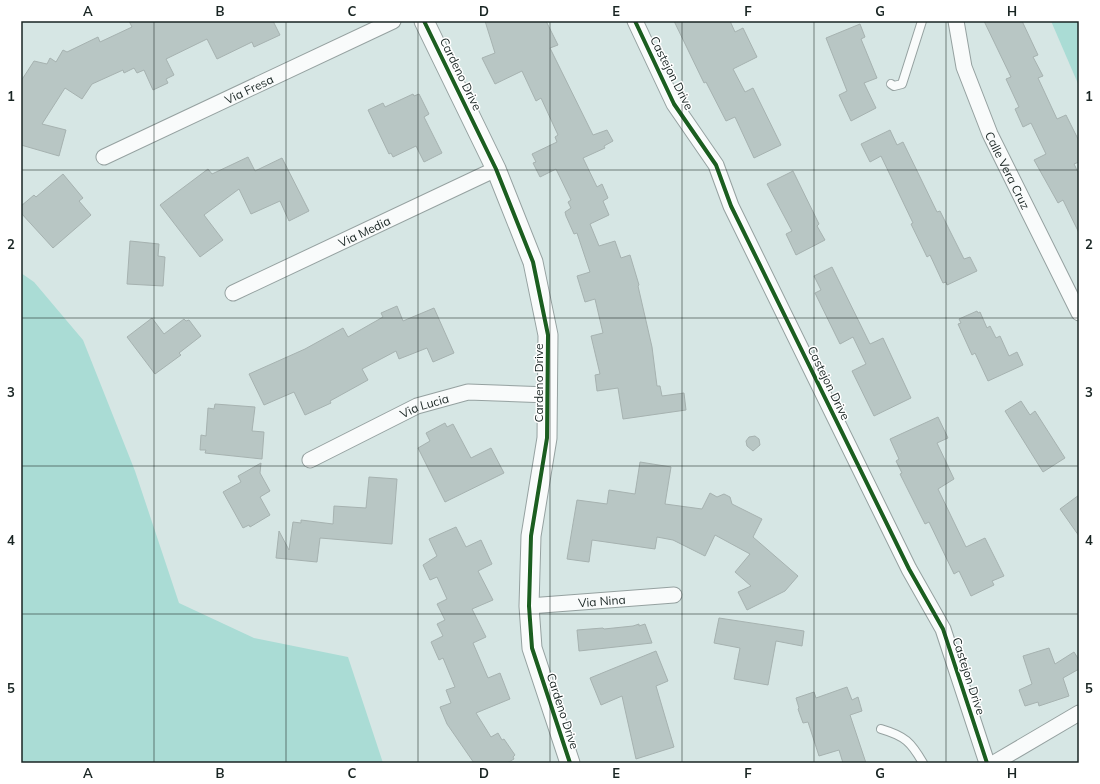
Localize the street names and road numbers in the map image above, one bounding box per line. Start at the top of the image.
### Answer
street label: Castejon Drive [647,34,697,112]
street label: Cardeno Drive [437,35,485,113]
street label: Via Fresa [222,71,276,107]
street label: Calle Vera Cruz [982,129,1034,212]
street label: Via Media [336,213,393,250]
street label: Cardeno Drive [531,343,546,423]
street label: Castejon Drive [805,343,853,423]
street label: Via Lucia [397,390,450,421]
street label: Via Nina [577,591,626,610]
street label: Castejon Drive [949,635,989,717]
street label: Cardeno Drive [544,671,582,751]

